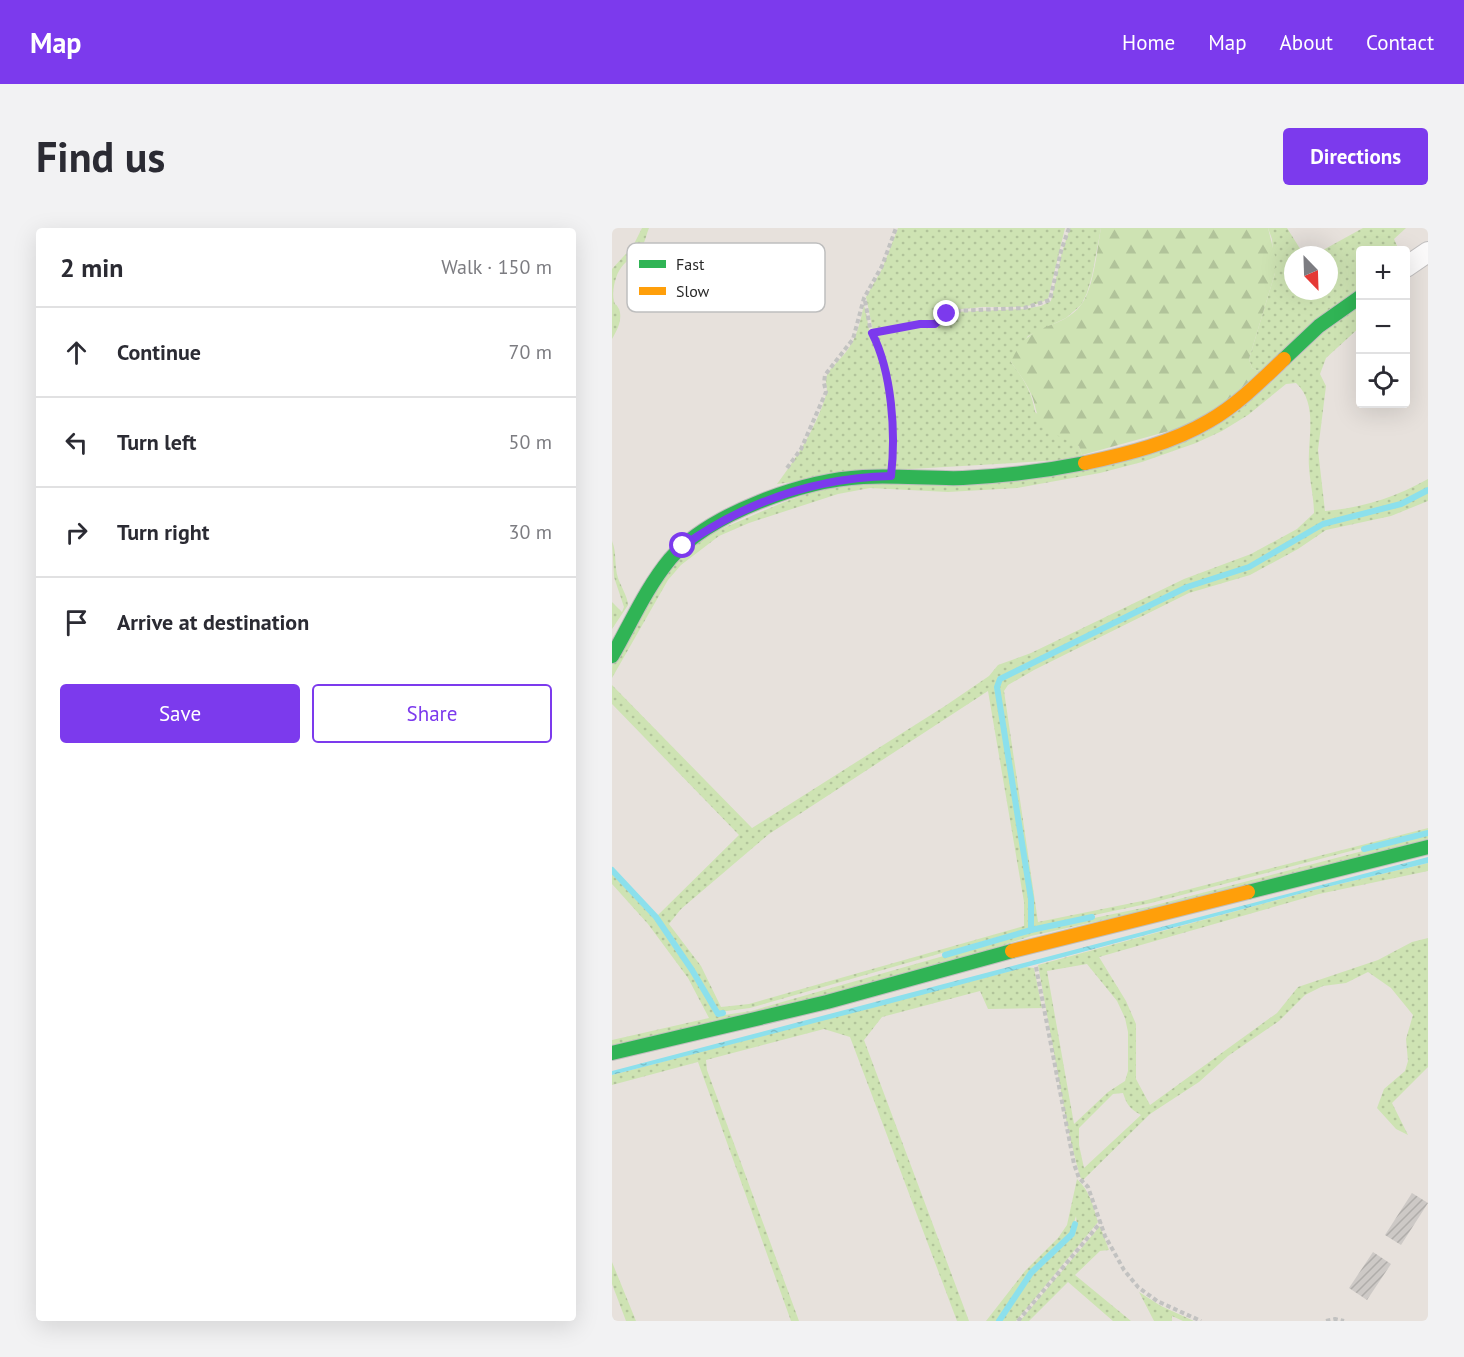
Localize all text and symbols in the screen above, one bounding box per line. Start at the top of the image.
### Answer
text: Map [30,24,81,61]
text: Home [1122,29,1175,56]
text: Map [1208,29,1247,56]
text: About [1280,29,1333,56]
text: Contact [1366,29,1434,56]
button: Directions [1283,128,1428,185]
text: Find us [36,129,165,184]
legend [627,243,825,312]
north arrow [1284,246,1338,300]
map controls [1356,246,1410,408]
button: + [1356,246,1410,300]
text: 2 min [60,251,123,284]
text: Walk · 150 m [441,254,552,280]
text: Fast [676,254,705,274]
text: Slow [676,281,710,301]
route end [933,300,959,326]
button: − [1356,300,1410,354]
icon: ahead [60,336,93,369]
text: Continue [117,338,201,366]
text: 70 m [509,339,552,365]
button: locate [1356,354,1410,408]
icon: left [60,426,93,459]
text: Turn left [117,428,197,456]
text: 50 m [509,429,552,455]
icon: right [60,516,93,549]
text: Turn right [117,518,209,546]
text: 30 m [509,519,552,545]
route start [669,532,695,558]
icon: arrive [60,606,93,639]
text: Arrive at destination [117,608,309,636]
button: Save [60,684,300,743]
button: Share [312,684,552,743]

